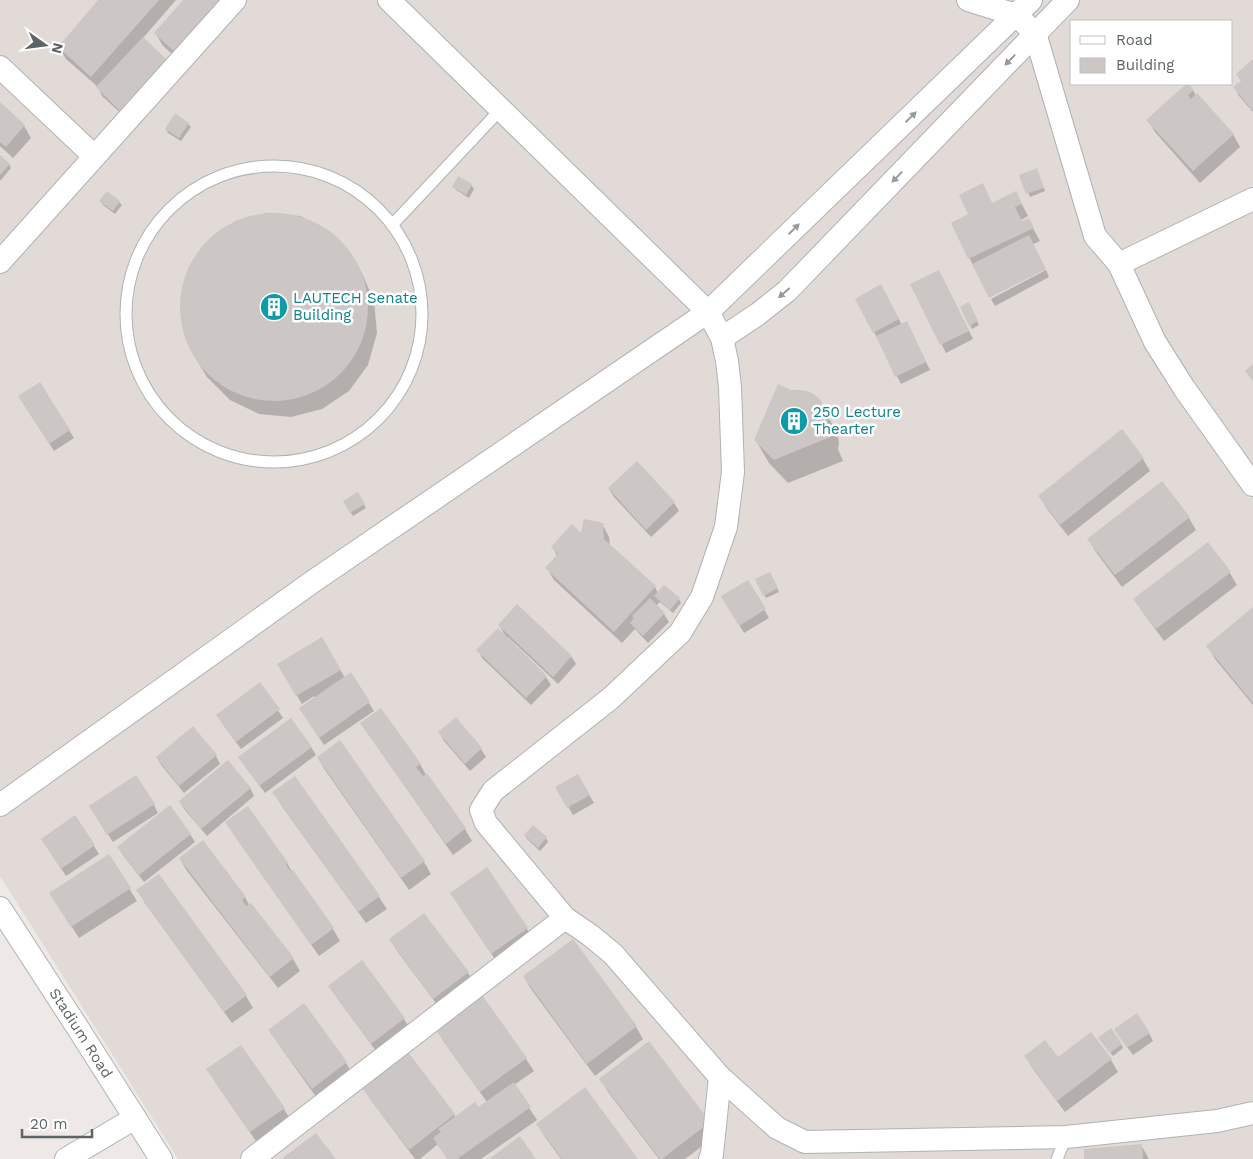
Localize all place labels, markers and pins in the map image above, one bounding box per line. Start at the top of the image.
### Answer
place label: LAUTECH Senate Building [293,289,418,324]
building icon: LAUTECH Senate Building [259,292,289,322]
place label: 250 Lecture Thearter [813,403,901,438]
building icon: 250 Lecture Thearter [779,406,809,436]

